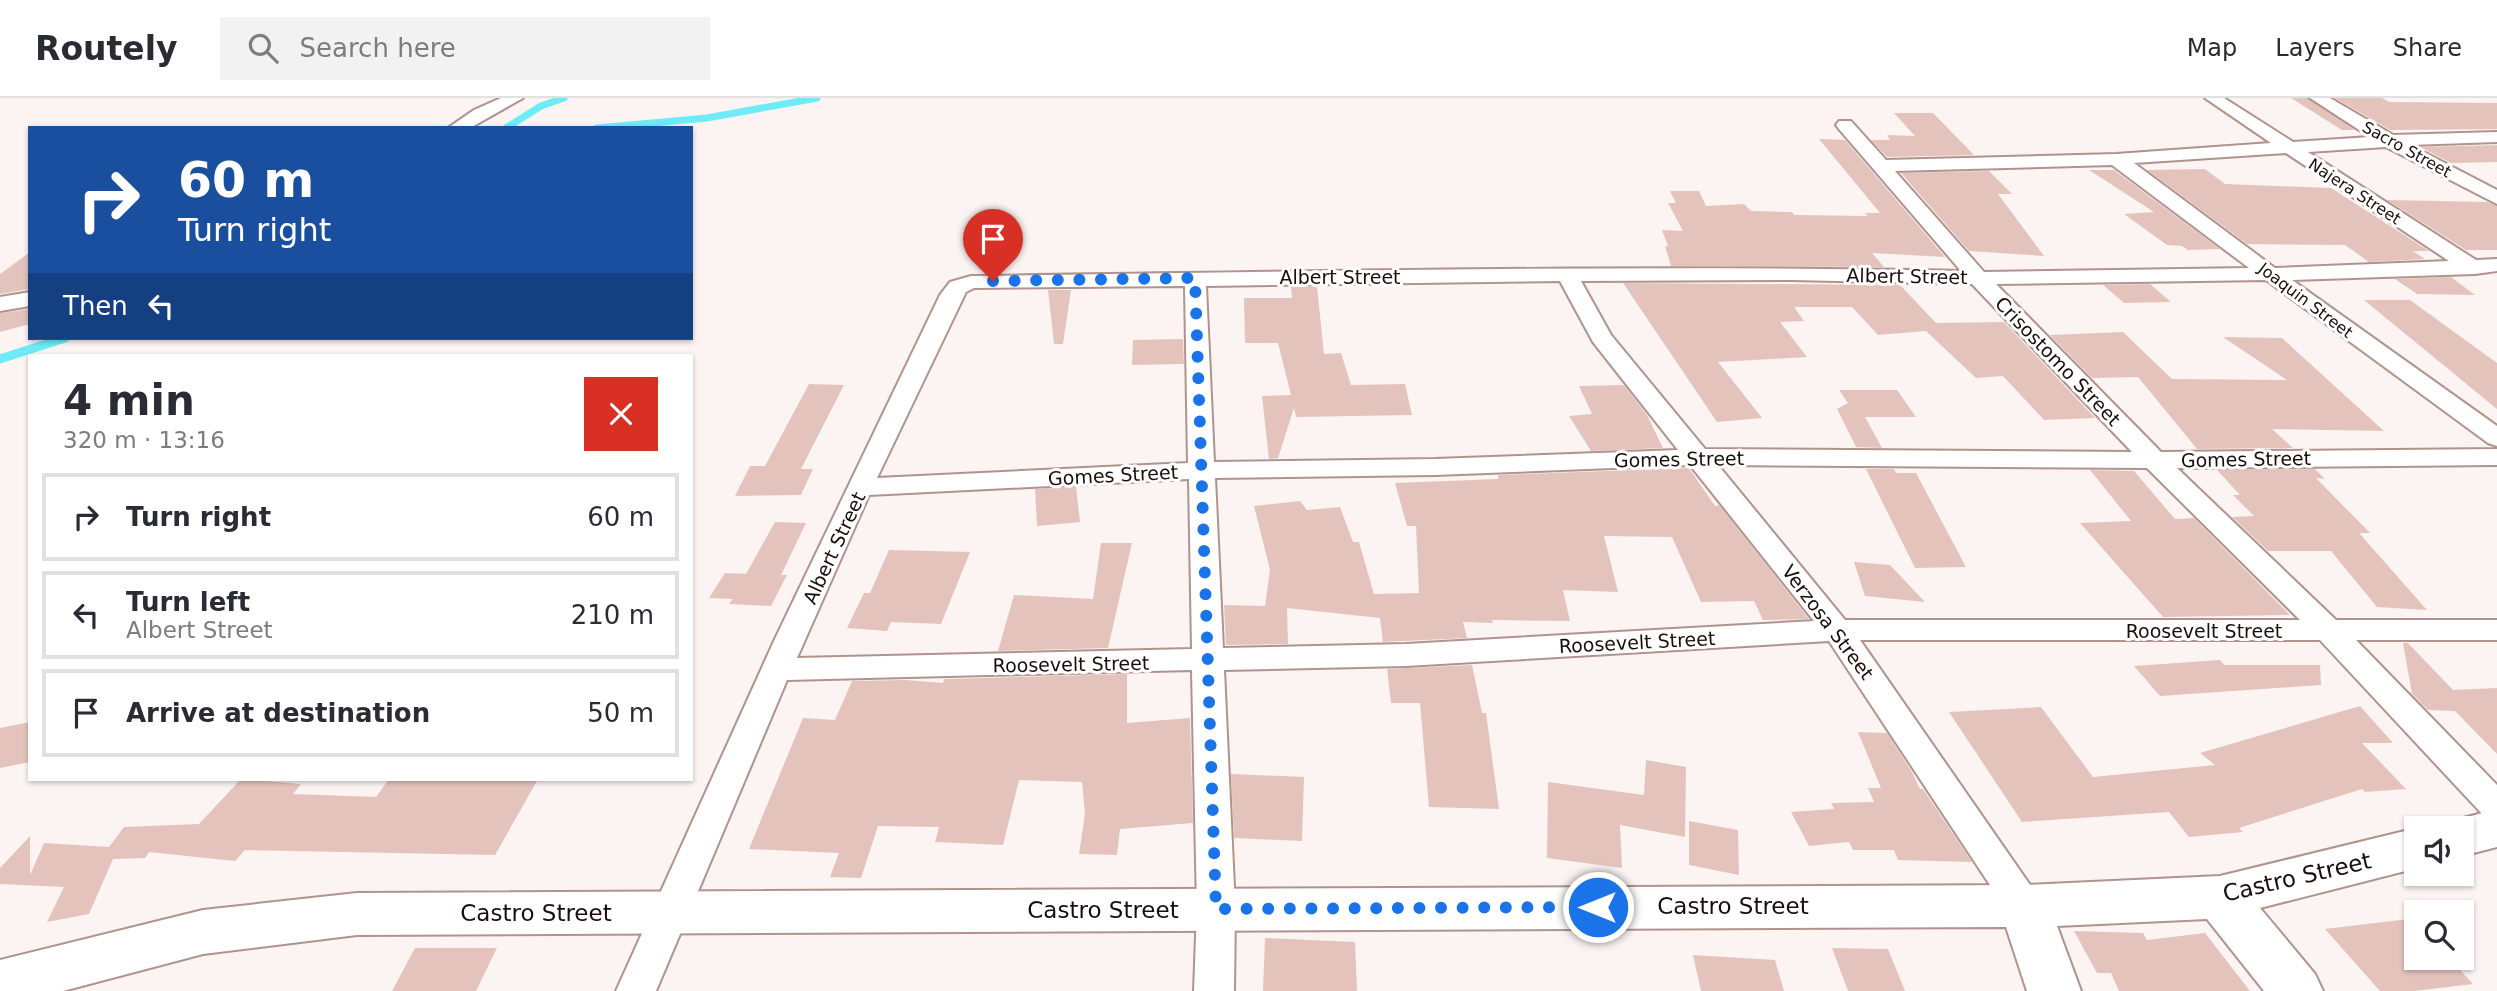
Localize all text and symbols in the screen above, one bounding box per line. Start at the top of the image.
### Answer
search box [220,17,710,80]
text: Routely [35,29,178,68]
icon: search [244,29,282,67]
text: Search here [300,33,456,63]
text: Map [2187,34,2237,62]
text: Layers [2275,34,2355,62]
text: Share [2393,34,2462,62]
street label: Sacro Street [2359,117,2454,182]
text: 60 m [178,152,314,209]
icon: right [63,154,154,245]
street label: Najera Street [2305,155,2404,228]
pin [963,209,1023,281]
text: Turn right [178,211,331,249]
icon: arrive [974,220,1012,258]
street label: Joaquin Street [2254,258,2357,342]
street label: Albert Street [1846,264,1968,288]
street label: Albert Street [1279,266,1401,288]
icon: left [142,287,180,325]
text: Then [63,291,128,321]
street label: Crisostomo Street [1991,292,2125,430]
text: 4 min [63,376,195,425]
button: close [584,377,658,451]
text: 320 m · 13:16 [63,427,225,453]
street label: Gomes Street [1614,447,1744,471]
street label: Gomes Street [2181,447,2311,471]
street label: Gomes Street [1047,461,1179,489]
street label: Albert Street [798,488,870,608]
icon: right [67,498,105,536]
text: Turn right [126,502,271,532]
text: 60 m [587,502,654,532]
street label: Verzosa Street [1778,560,1878,684]
text: Turn left [126,587,250,617]
icon: left [67,596,105,634]
text: 210 m [571,600,654,630]
text: Albert Street [126,617,273,643]
street label: Roosevelt Street [2126,620,2282,642]
street label: Roosevelt Street [1558,627,1716,657]
street label: Roosevelt Street [993,652,1149,676]
icon: arrive [67,694,105,732]
text: Arrive at destination [126,698,430,728]
text: 50 m [587,698,654,728]
map controls [2404,816,2474,970]
button: sound [2404,816,2474,886]
street label: Castro Street [2220,847,2374,907]
position arrow [1561,870,1635,944]
street label: Castro Street [1657,893,1809,919]
street label: Castro Street [1027,897,1179,923]
street label: Castro Street [460,900,612,926]
button: search [2404,900,2474,970]

